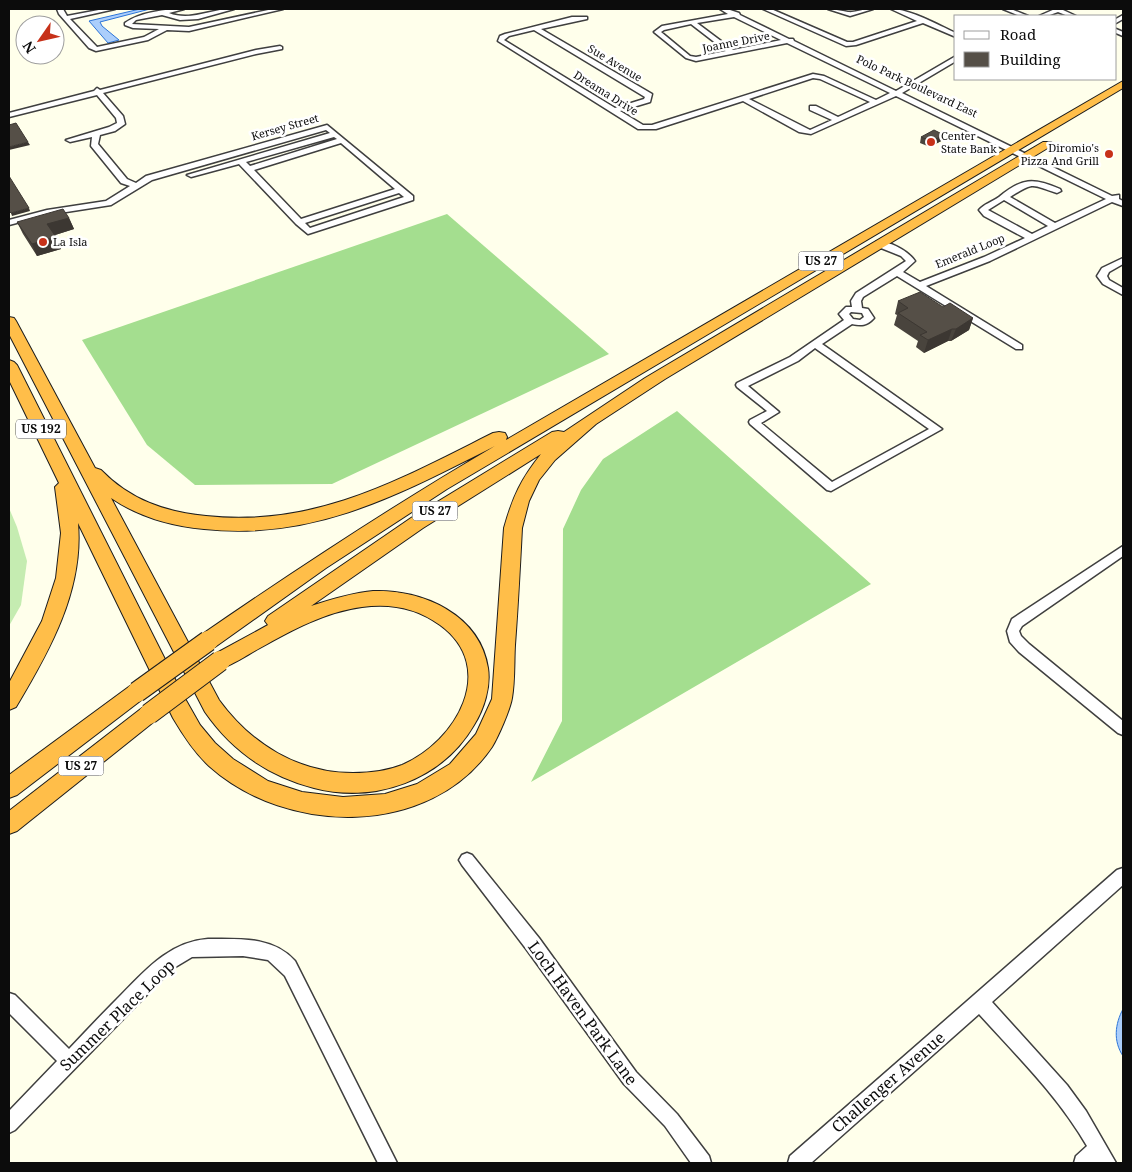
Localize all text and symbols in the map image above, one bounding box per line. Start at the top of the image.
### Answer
north arrow [15,15,65,65]
legend [954,15,1117,80]
text: Road [1000,24,1036,44]
street label: Joanne Drive [700,28,771,56]
text: N [18,38,40,57]
street label: Sue Avenue [585,40,645,85]
text: Building [1000,49,1061,69]
street label: Polo Park Boulevard East [854,51,980,120]
street label: Dreama Drive [571,67,642,119]
street label: Kersey Street [250,110,320,143]
place label: Center State Bank [941,128,997,156]
marker: Center State Bank [925,136,937,148]
place label: Diromio's Pizza And Grill [1021,140,1100,168]
marker: Diromio's Pizza And Grill [1103,148,1115,160]
street label: Emerald Loop [933,230,1007,271]
place label: La Isla [53,234,88,249]
marker: La Isla [37,236,49,248]
road number: US 27 [798,252,844,270]
road number: US 192 [16,419,66,438]
road number: US 27 [412,502,458,520]
road number: US 27 [58,756,104,776]
street label: Loch Haven Park Lane [523,937,643,1089]
street label: Summer Place Loop [55,954,179,1076]
street label: Challenger Avenue [827,1027,949,1137]

